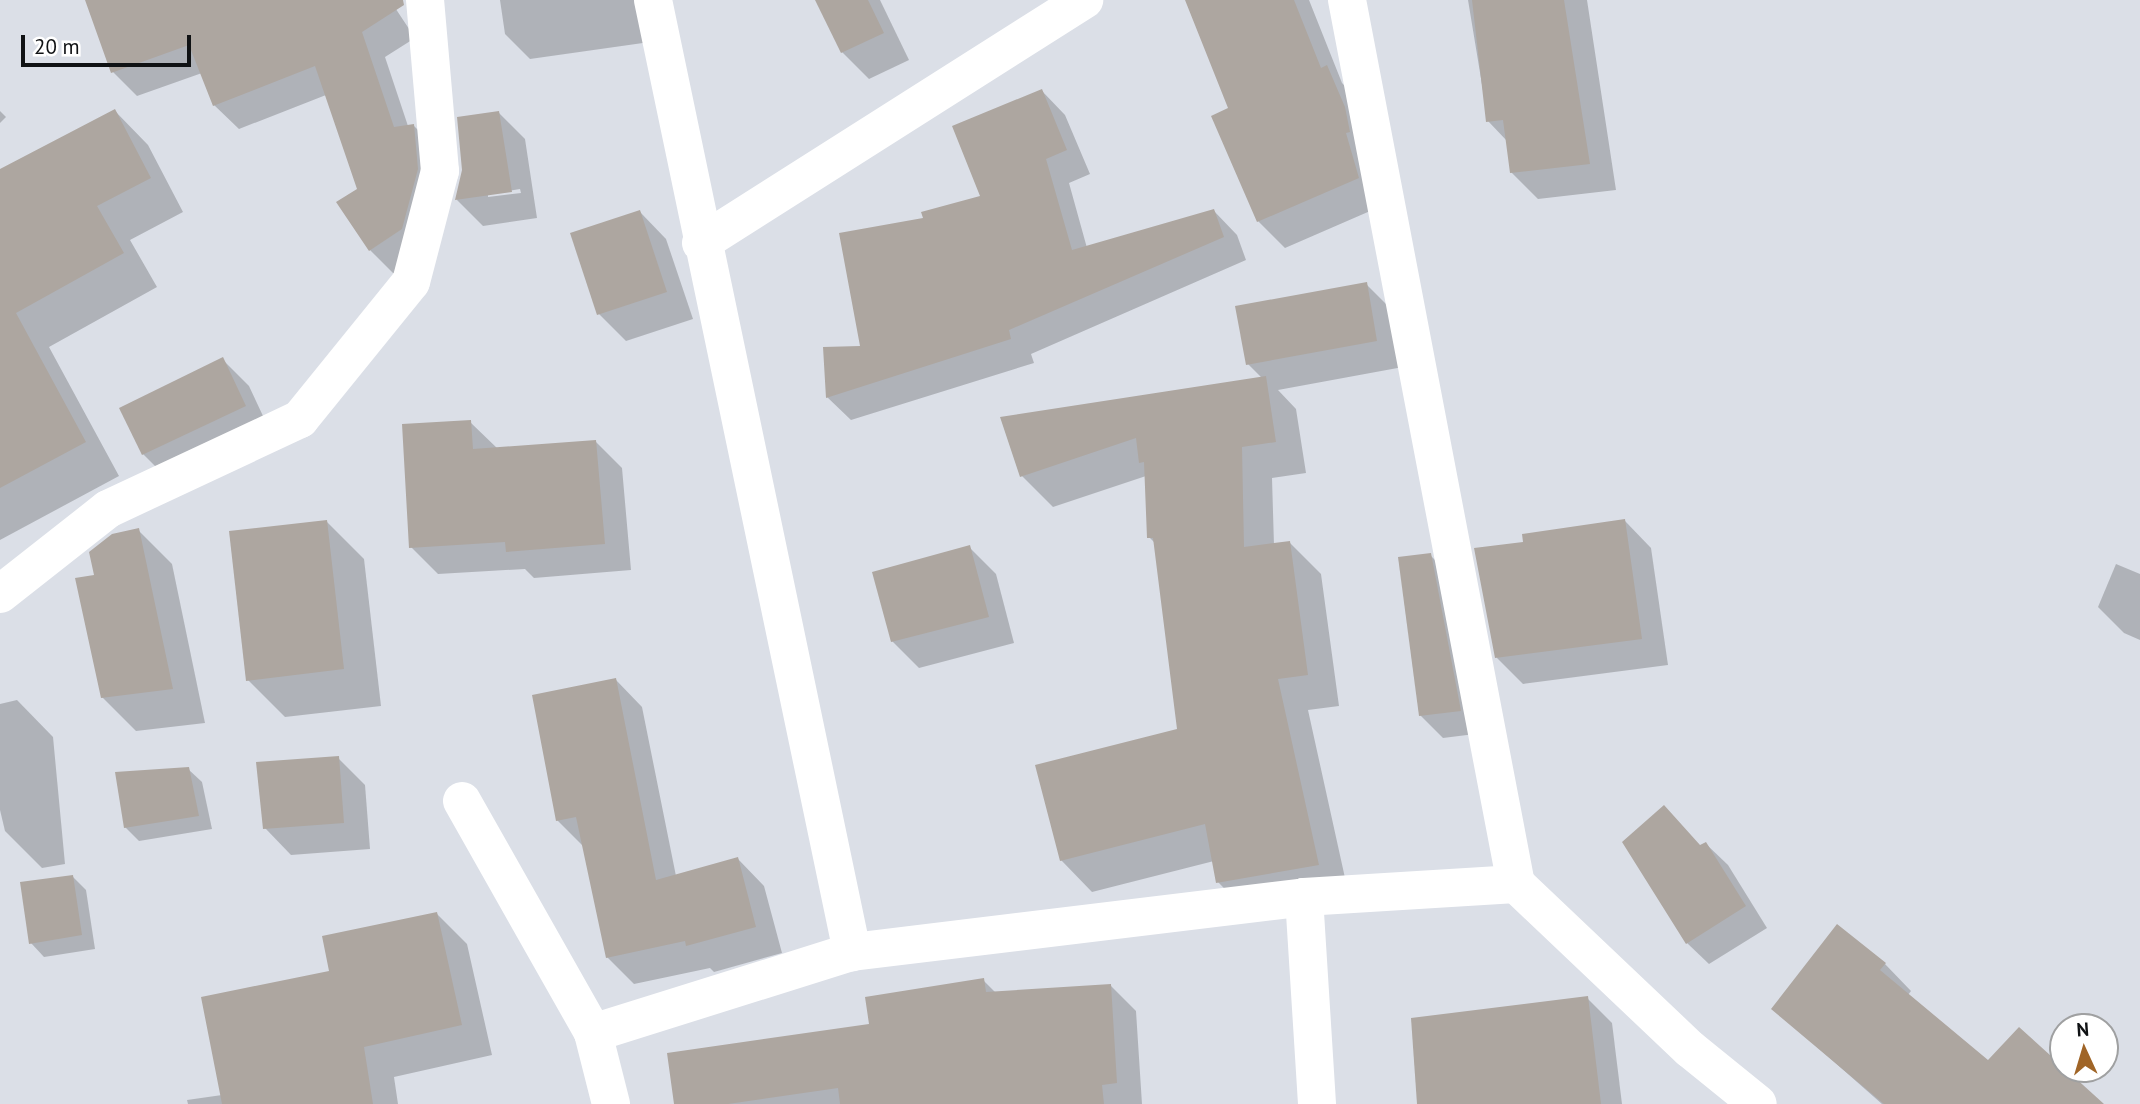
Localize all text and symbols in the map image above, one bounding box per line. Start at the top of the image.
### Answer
scale bar [24,21,194,65]
text: 20 m [34,33,80,60]
north arrow [2049,1013,2119,1083]
text: N [2076,1017,2090,1041]

